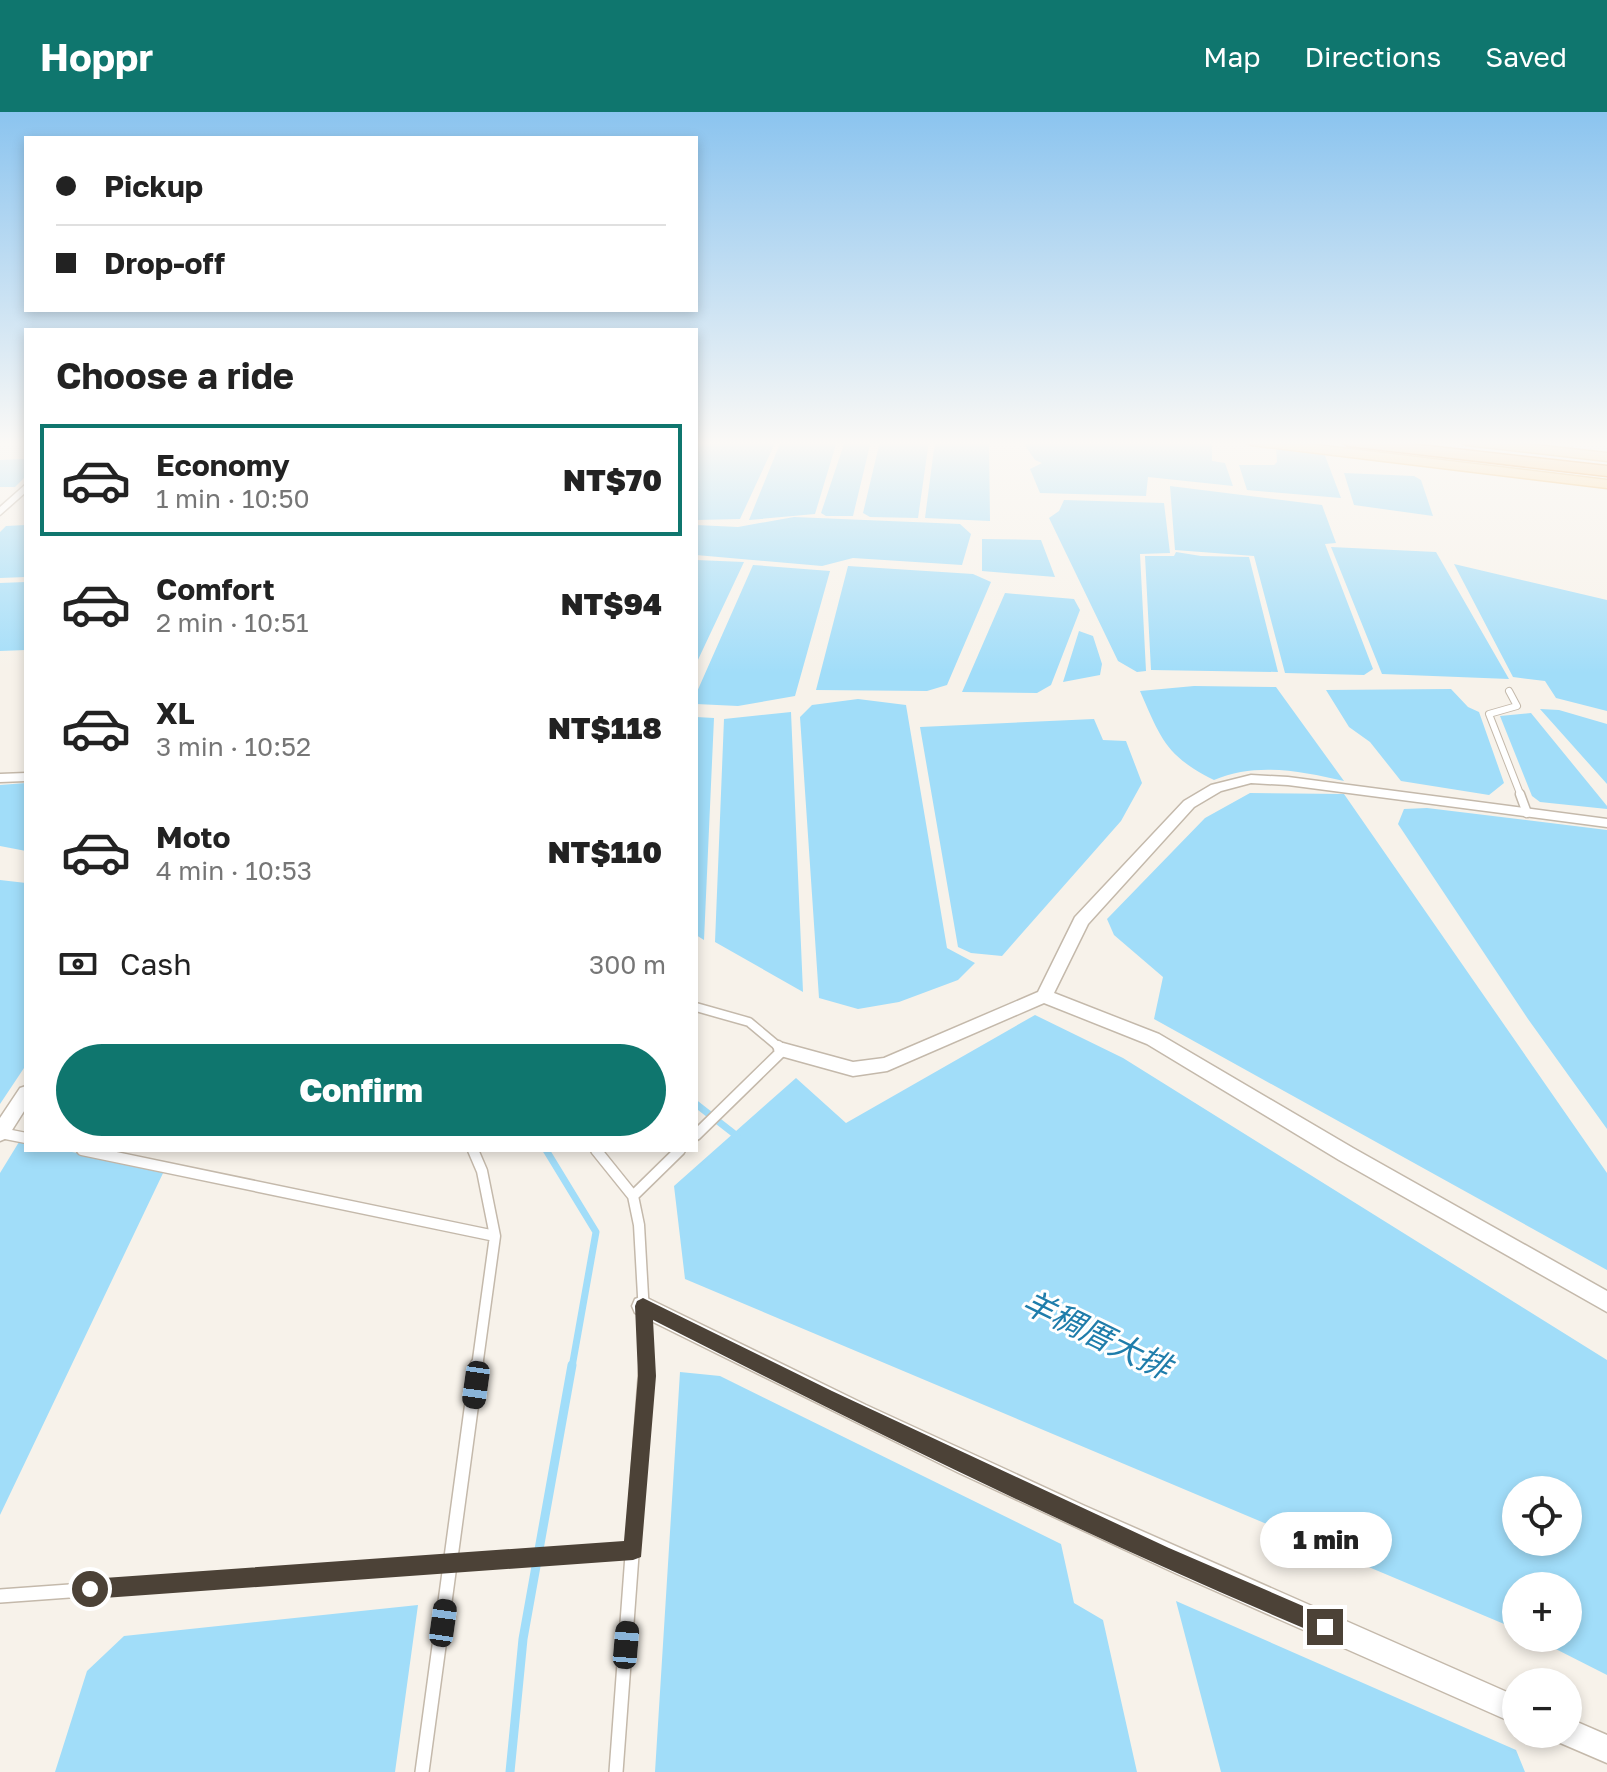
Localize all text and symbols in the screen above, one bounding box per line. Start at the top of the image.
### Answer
text: Hoppr [40,34,153,79]
text: Map [1203,40,1260,73]
text: Directions [1304,40,1441,73]
text: Saved [1485,40,1567,73]
text: Pickup [104,168,203,204]
text: Drop-off [104,245,225,281]
text: Choose a ride [56,354,294,397]
icon: car [60,444,132,516]
text: Economy [156,447,290,483]
text: NT$70 [563,462,662,498]
text: 1 min · 10:50 [156,483,310,514]
icon: car [60,568,132,640]
text: Comfort [156,571,275,607]
text: NT$94 [561,586,662,622]
text: 2 min · 10:51 [156,607,309,638]
icon: car [60,692,132,764]
text: XL [156,695,195,731]
text: NT$118 [548,710,662,746]
text: 3 min · 10:52 [156,731,311,762]
icon: car [60,816,132,888]
text: Moto [156,819,231,855]
text: NT$110 [548,834,662,870]
text: 4 min · 10:53 [156,855,312,886]
icon: cash [56,942,100,986]
text: Cash [120,946,192,982]
text: 300 m [589,949,666,980]
button: Confirm [56,1044,666,1136]
water label: 羊稠厝大排 [1017,1282,1181,1388]
car [461,1360,491,1410]
map controls [1502,1476,1582,1748]
button: locate [1502,1476,1582,1556]
callout: 1 min [1259,1511,1391,1567]
text: 1 min [1293,1524,1359,1555]
route start [72,1571,108,1607]
button: + [1502,1572,1582,1652]
car [428,1598,458,1648]
route end [1307,1609,1343,1645]
car [612,1620,640,1670]
button: − [1502,1668,1582,1748]

